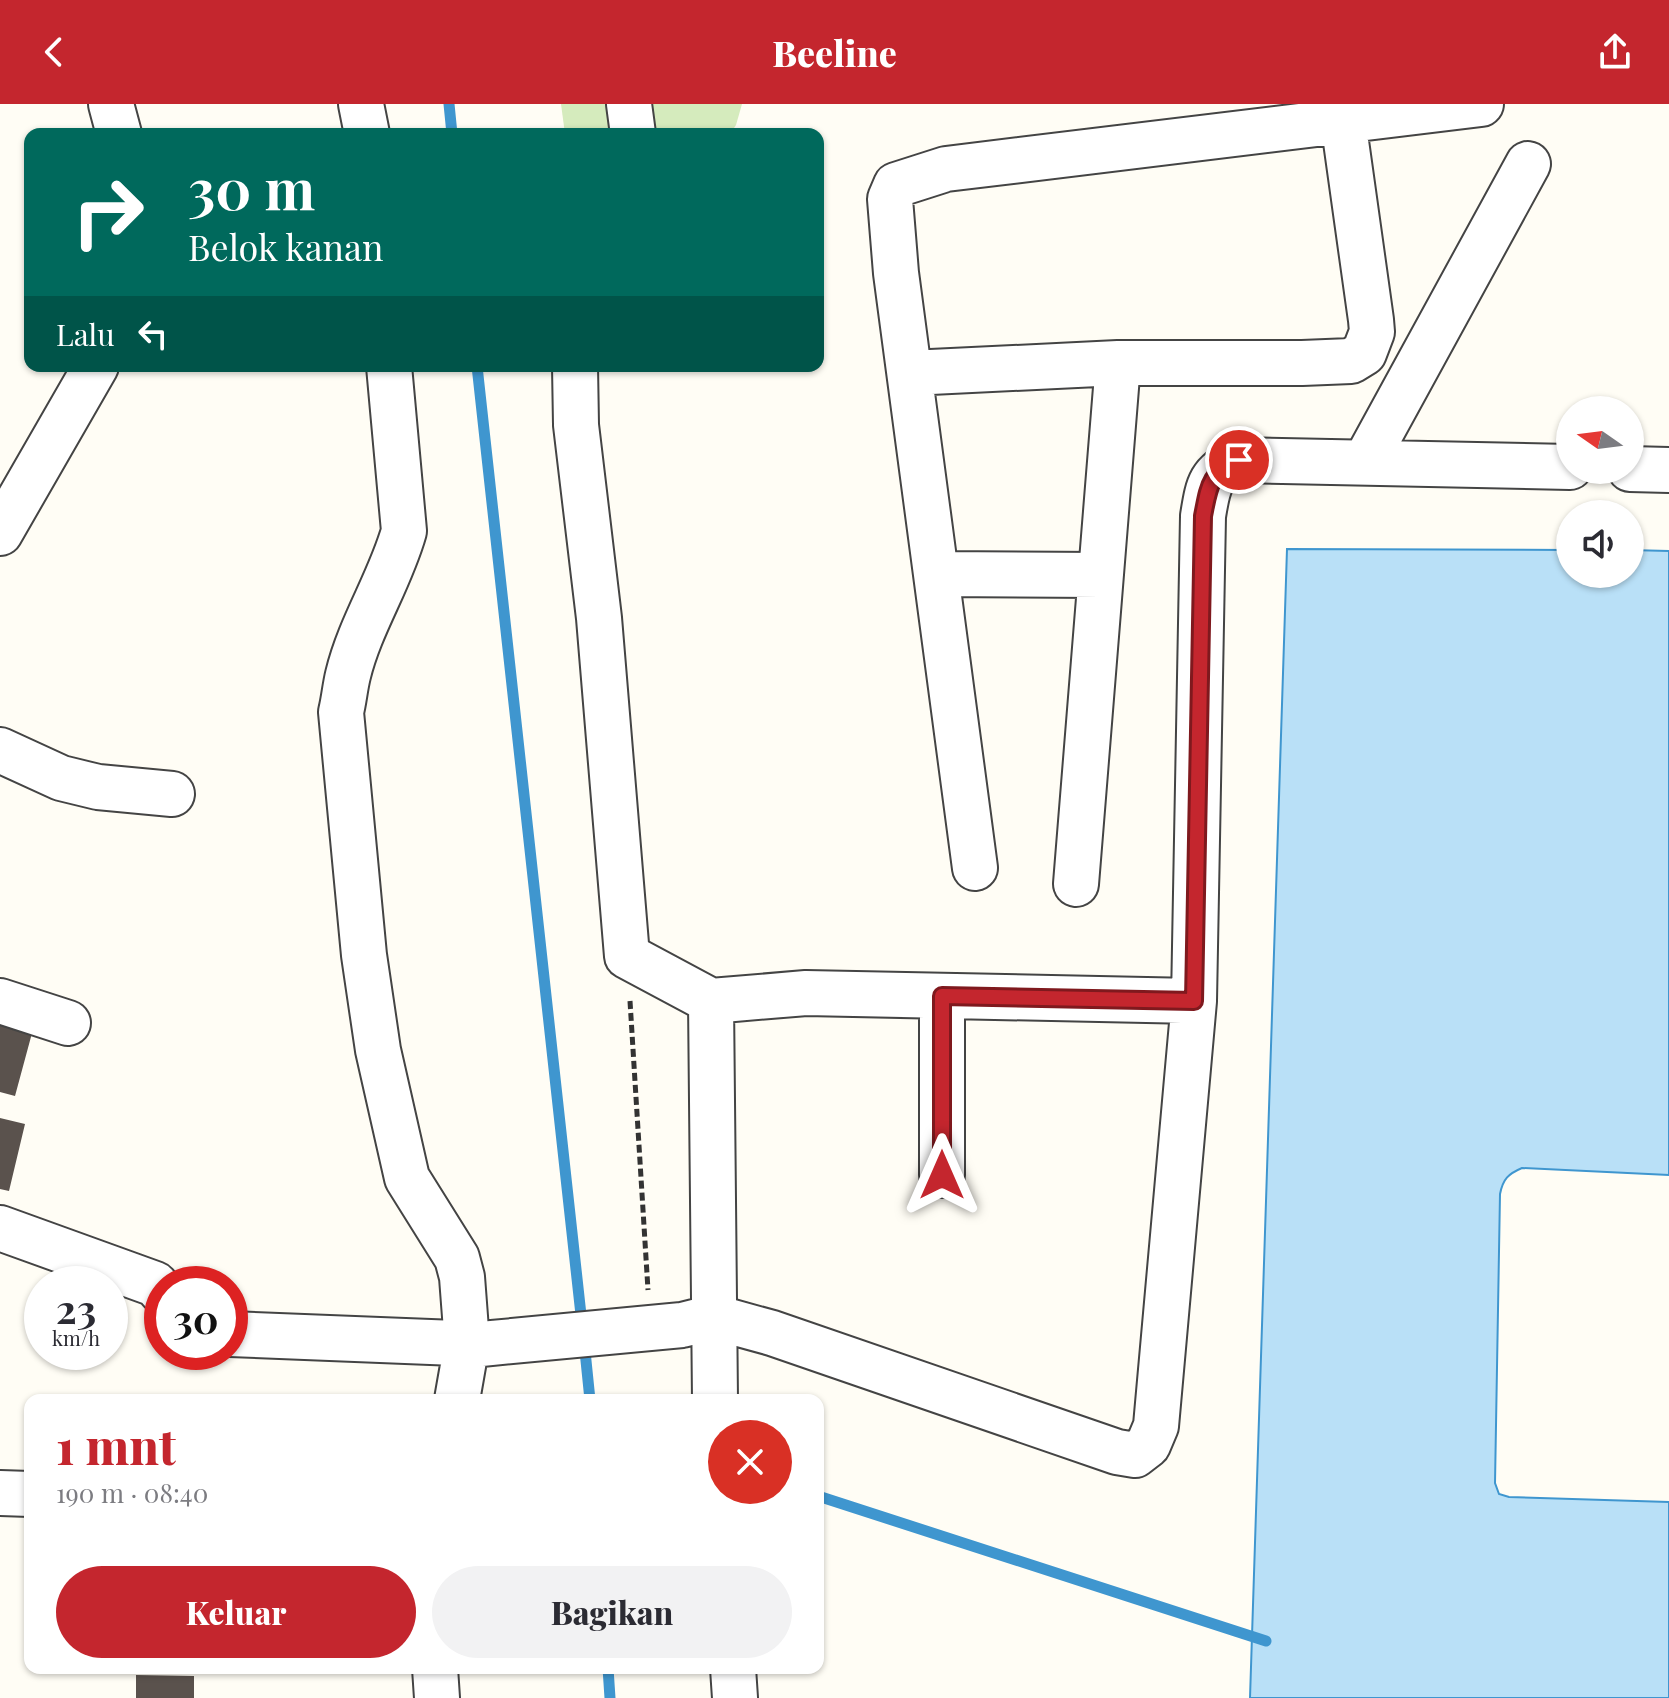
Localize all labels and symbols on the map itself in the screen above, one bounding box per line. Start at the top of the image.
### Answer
north arrow [1556,396,1644,484]
pin [1205,426,1273,494]
position arrow [900,1133,984,1217]
speed limit sign: 30 [144,1266,248,1370]

